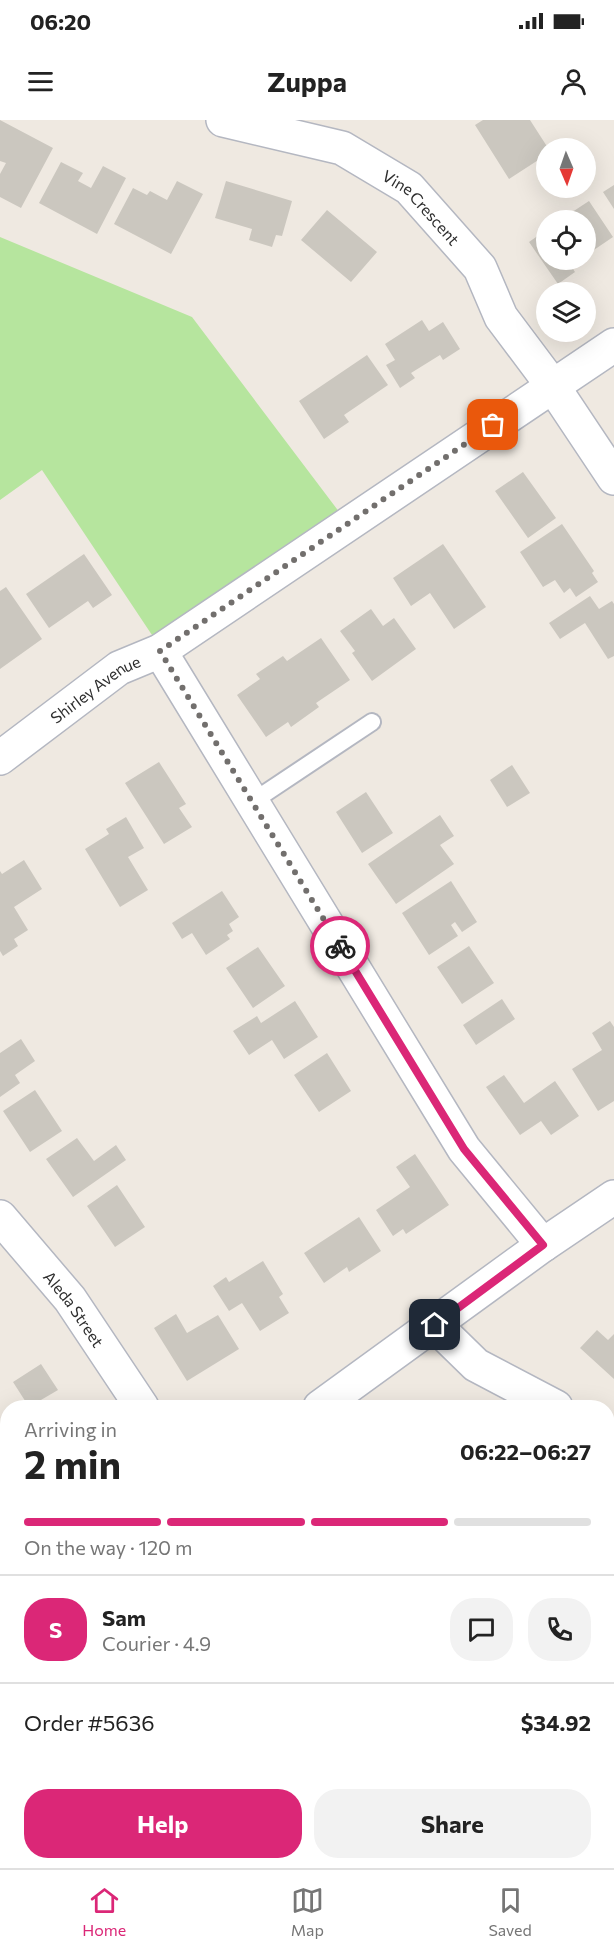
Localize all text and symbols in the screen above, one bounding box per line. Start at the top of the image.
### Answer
text: 06:20 [30,8,91,35]
icon: menu [24,65,57,98]
text: Zuppa [267,65,347,98]
icon: person [557,65,590,98]
north arrow [536,138,596,198]
map controls [536,138,596,342]
street label: Vine Crescent [380,165,464,249]
button: locate [536,210,596,270]
button: layers [536,282,596,342]
pin [467,399,518,450]
icon: bag [476,408,509,441]
street label: Shirley Avenue [46,651,143,726]
courier [310,916,370,976]
icon: bike [324,930,357,963]
street label: Aleda Street [40,1267,109,1350]
pin [409,1299,460,1350]
icon: home [418,1308,451,1341]
text: Arriving in [24,1417,117,1441]
text: 06:22–06:27 [460,1438,591,1465]
text: 2 min [24,1439,121,1487]
text: On the way · 120 m [24,1535,192,1559]
button: chat [450,1598,513,1661]
button: phone [528,1598,591,1661]
text: Sam [102,1604,146,1631]
text: S [49,1616,62,1643]
text: Courier · 4.9 [102,1631,211,1655]
text: Order #5636 [24,1709,155,1736]
text: $34.92 [521,1709,591,1736]
button: Help [24,1789,302,1858]
button: Share [314,1789,591,1858]
tab: Home [82,1884,126,1939]
tab: Map [291,1884,324,1939]
tab: Saved [488,1884,532,1939]

